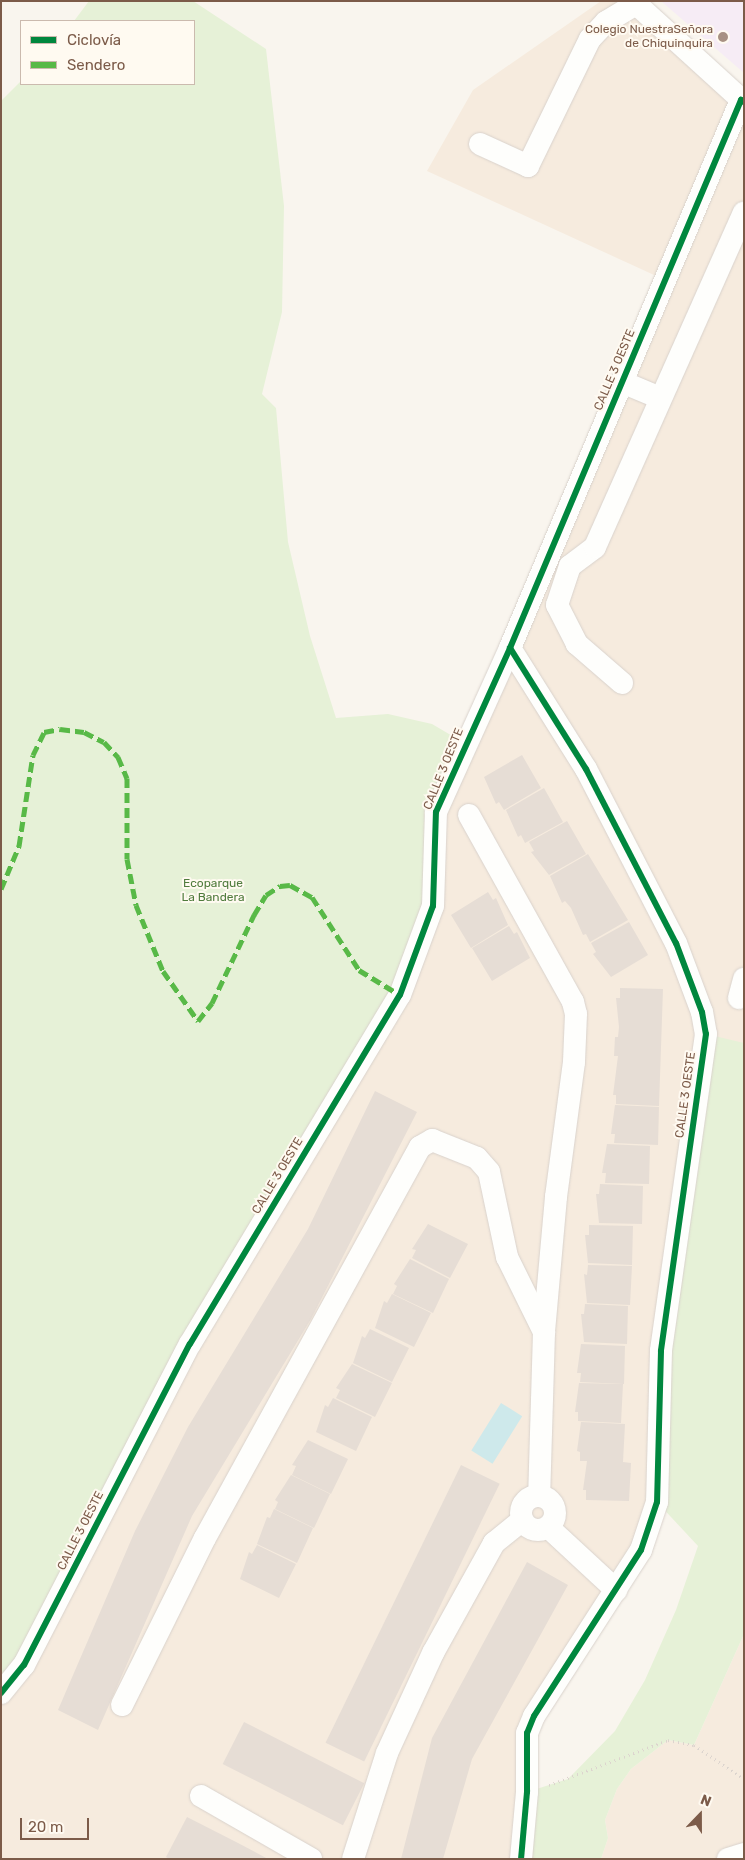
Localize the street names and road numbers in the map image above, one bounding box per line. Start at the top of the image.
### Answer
street label: CALLE 3 OESTE [591,327,639,413]
street label: CALLE 3 OESTE [421,726,467,812]
street label: CALLE 3 OESTE [673,1051,699,1139]
street label: CALLE 3 OESTE [249,1135,307,1217]
street label: CALLE 3 OESTE [55,1489,107,1573]

